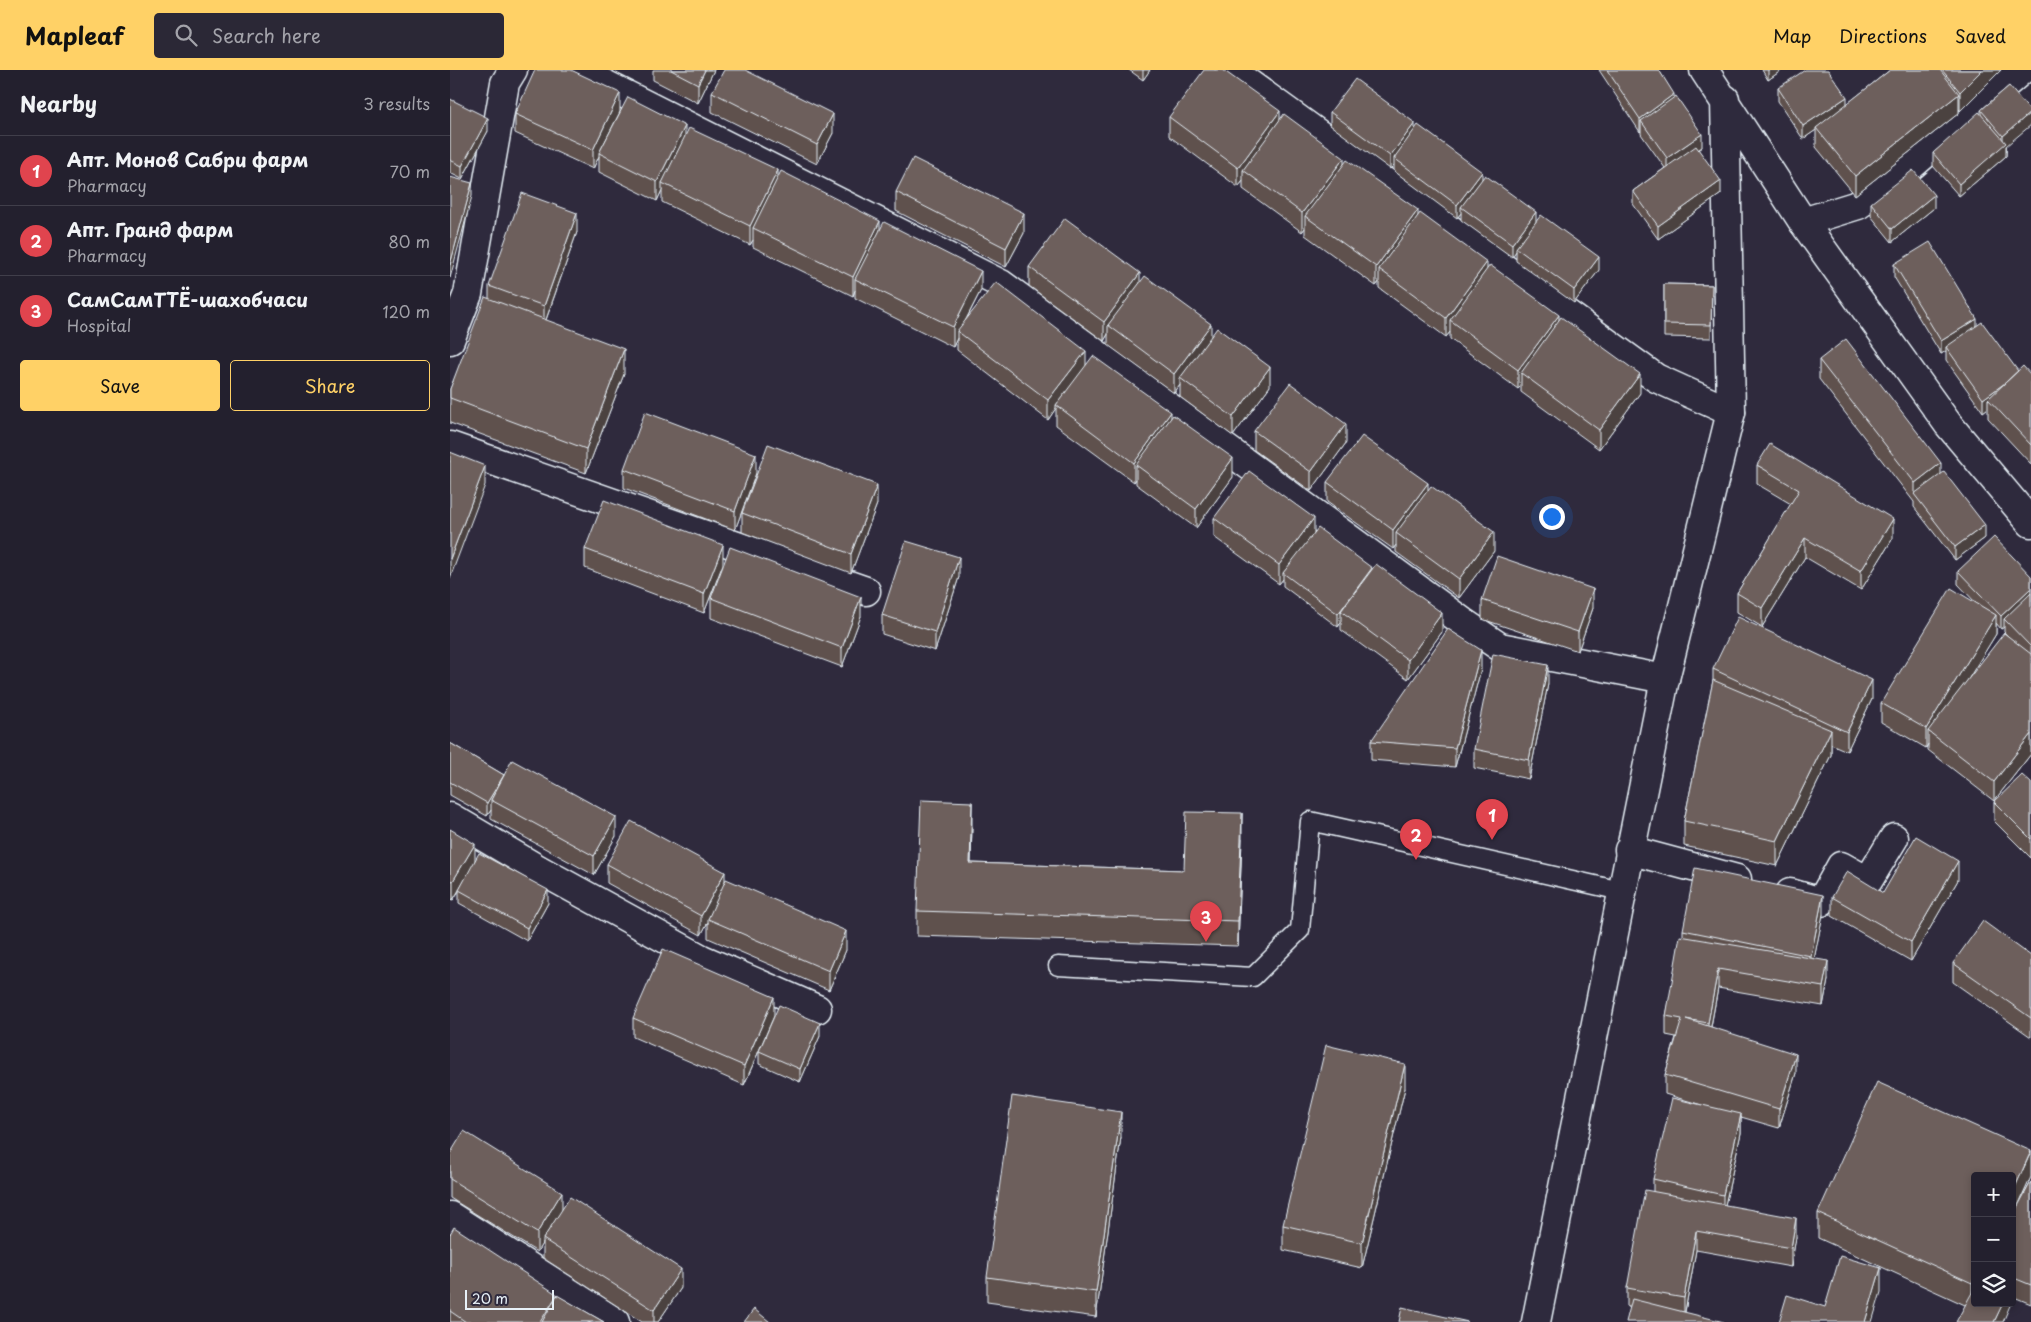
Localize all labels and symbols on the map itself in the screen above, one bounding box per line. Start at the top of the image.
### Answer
your location [1539,504,1565,530]
pin: 1 [1476,799,1508,840]
pin: 2 [1400,819,1432,860]
pin: 3 [1190,901,1222,942]
scale bar [465,1287,554,1310]

